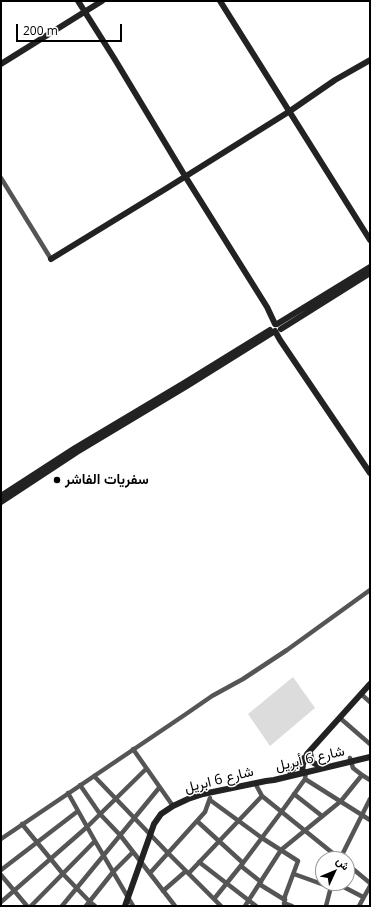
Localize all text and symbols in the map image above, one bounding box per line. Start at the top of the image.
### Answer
scale bar [18,16,124,42]
text: 200 m [23,22,58,39]
place label: سفريات الفاشر [65,472,149,488]
marker: سفريات الفاشر [52,475,62,485]
street label: شارع 6 أبريل [274,743,346,775]
street label: شارع 6 ابريل [183,763,255,797]
north arrow [315,851,355,891]
text: ش [333,853,353,873]

